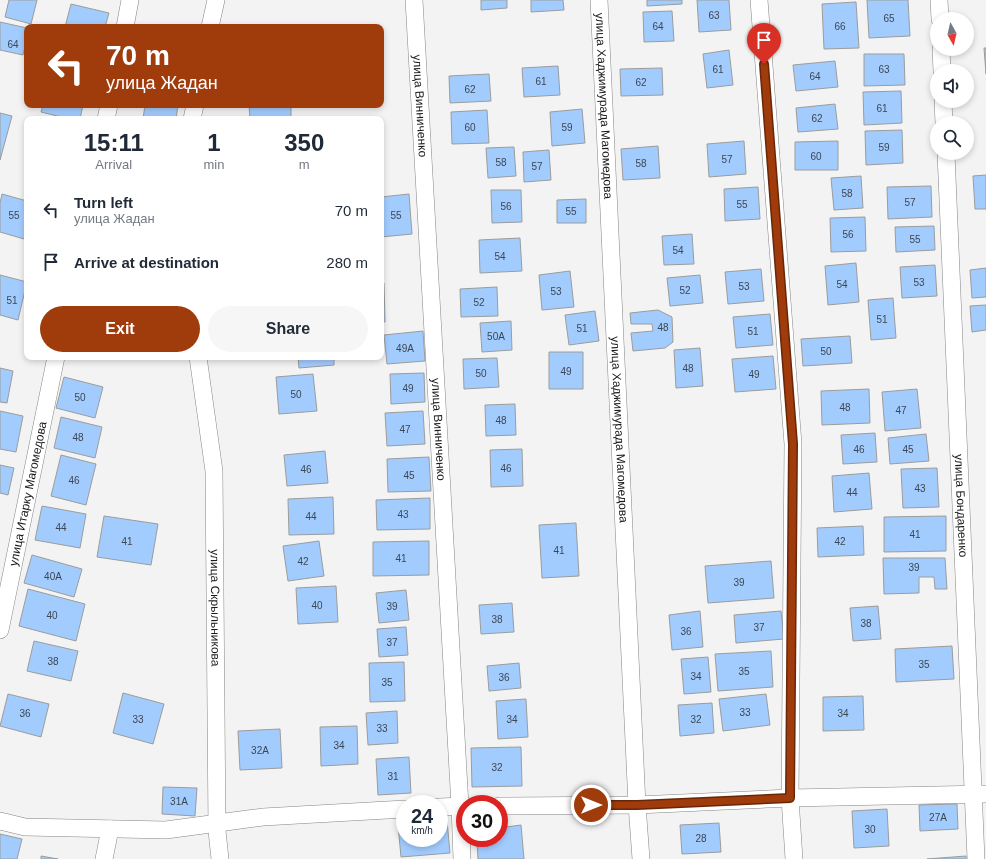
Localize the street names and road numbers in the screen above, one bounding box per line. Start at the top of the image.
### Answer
street label: улица Хаджимурада Магомедова [593,12,615,200]
street label: улица Винниченко [410,54,430,158]
street label: улица Хаджимурада Магомедова [608,336,631,523]
street label: улица Винниченко [429,378,448,481]
street label: улица Итарку Магомедова [6,420,50,567]
street label: улица Бондаренко [952,454,970,558]
street label: улица Скрыльникова [208,549,223,667]

